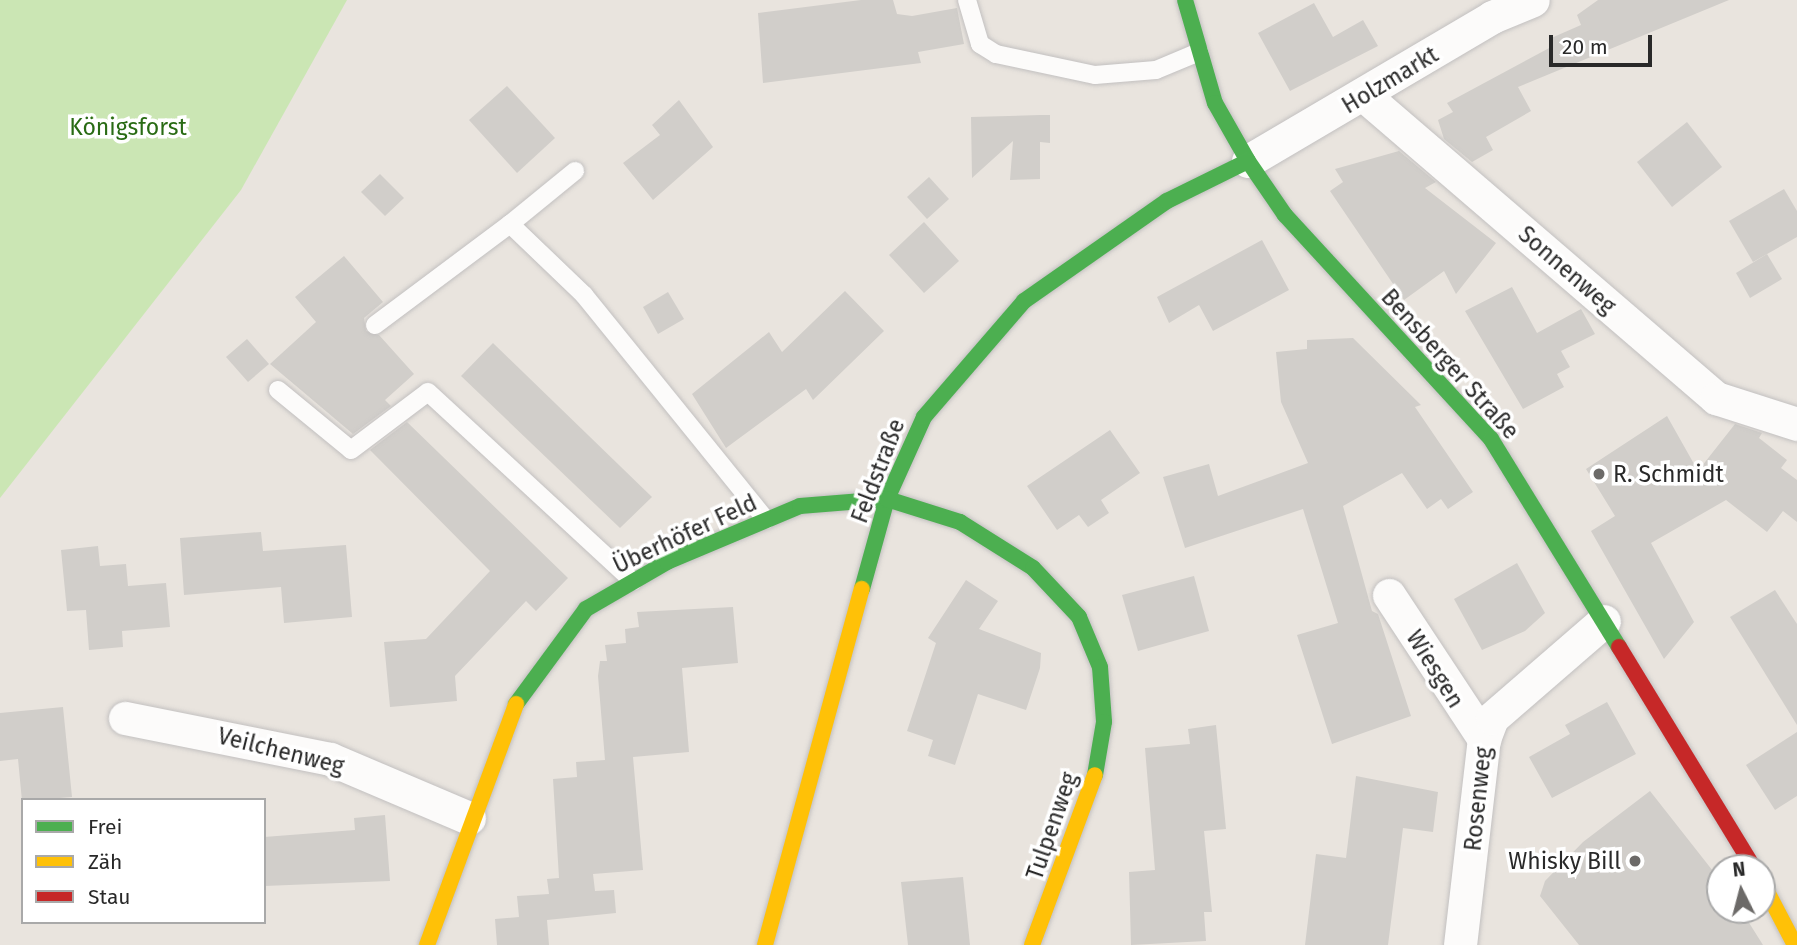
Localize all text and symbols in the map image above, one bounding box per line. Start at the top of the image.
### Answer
scale bar [1552,21,1655,65]
text: 20 m [1562,34,1608,60]
street label: Holzmarkt [1337,41,1443,119]
park label: Königsforst [69,113,187,141]
street label: Sonnenweg [1513,220,1621,320]
street label: Bensberger Straße [1375,283,1525,445]
street label: Feldstraße [846,415,910,527]
place label: R. Schmidt [1613,460,1724,488]
marker: R. Schmidt [1591,466,1607,482]
street label: Überhöfer Feld [609,489,761,579]
street label: Wiesgen [1400,625,1470,713]
street label: Veilchenweg [215,722,347,780]
street label: Rosenweg [1459,745,1497,853]
street label: Tulpenweg [1021,769,1083,883]
legend [21,798,266,924]
text: Frei [88,814,122,840]
place label: Whisky Bill [1508,847,1621,875]
text: Zäh [88,849,122,875]
marker: Whisky Bill [1627,853,1643,869]
north arrow [1706,854,1776,924]
text: N [1731,858,1746,882]
text: Stau [88,884,131,910]

